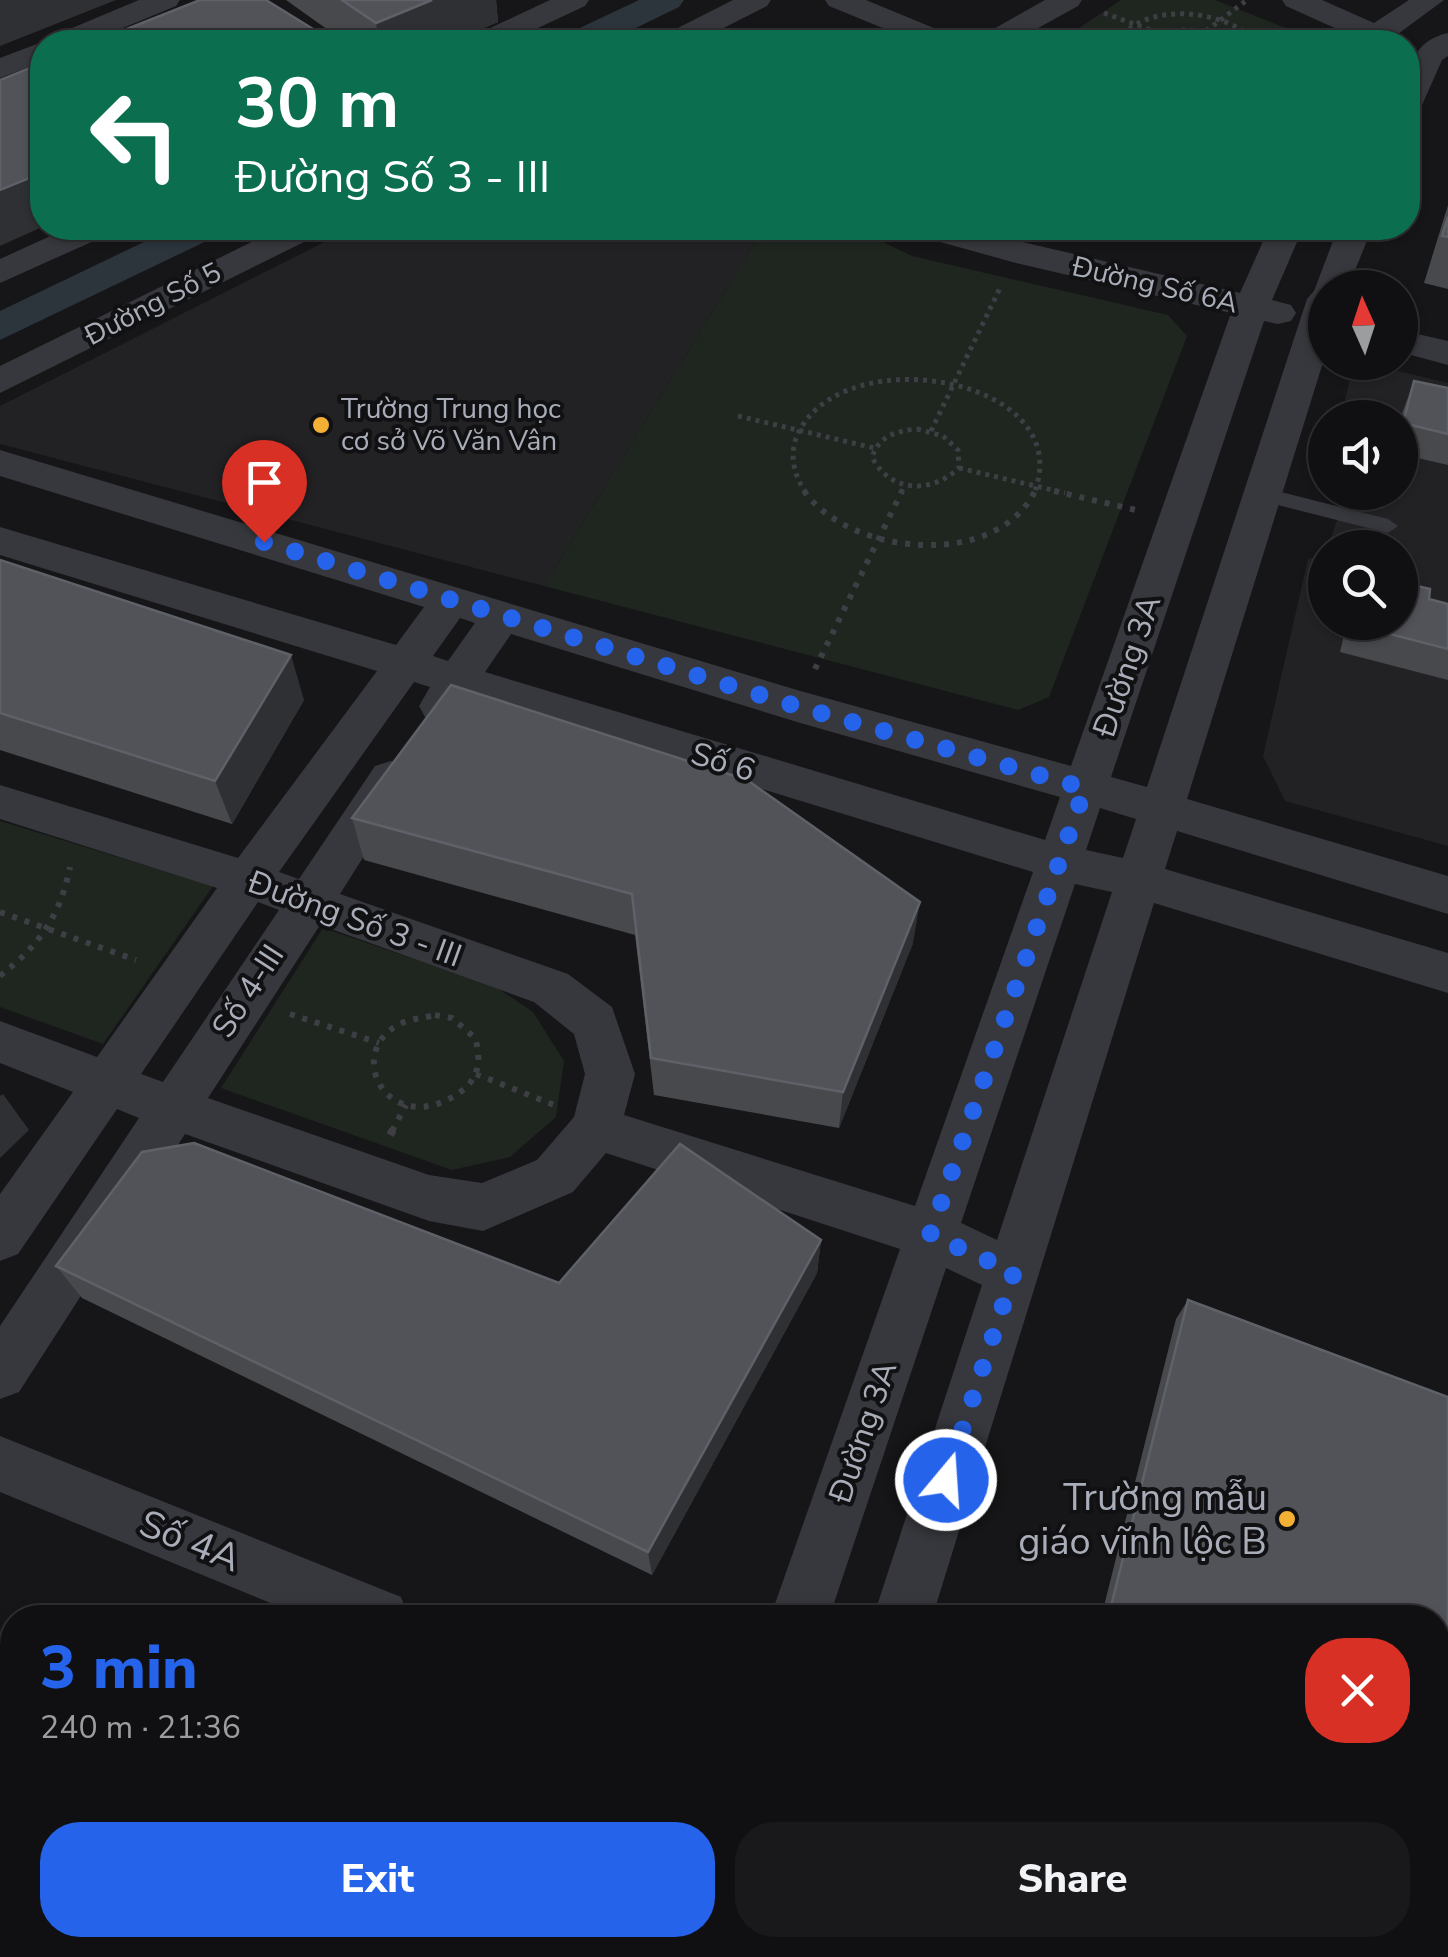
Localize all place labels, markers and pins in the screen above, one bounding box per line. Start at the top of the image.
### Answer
place label: Trường Trung học cơ sở Võ Văn Vân [341,390,561,460]
marker: Trường Trung học cơ sở Võ Văn Vân [310,414,332,436]
pin [222,440,307,543]
place label: Trường mẫu giáo vĩnh lộc B [1018,1472,1267,1567]
marker: Trường mẫu giáo vĩnh lộc B [1276,1508,1298,1530]

